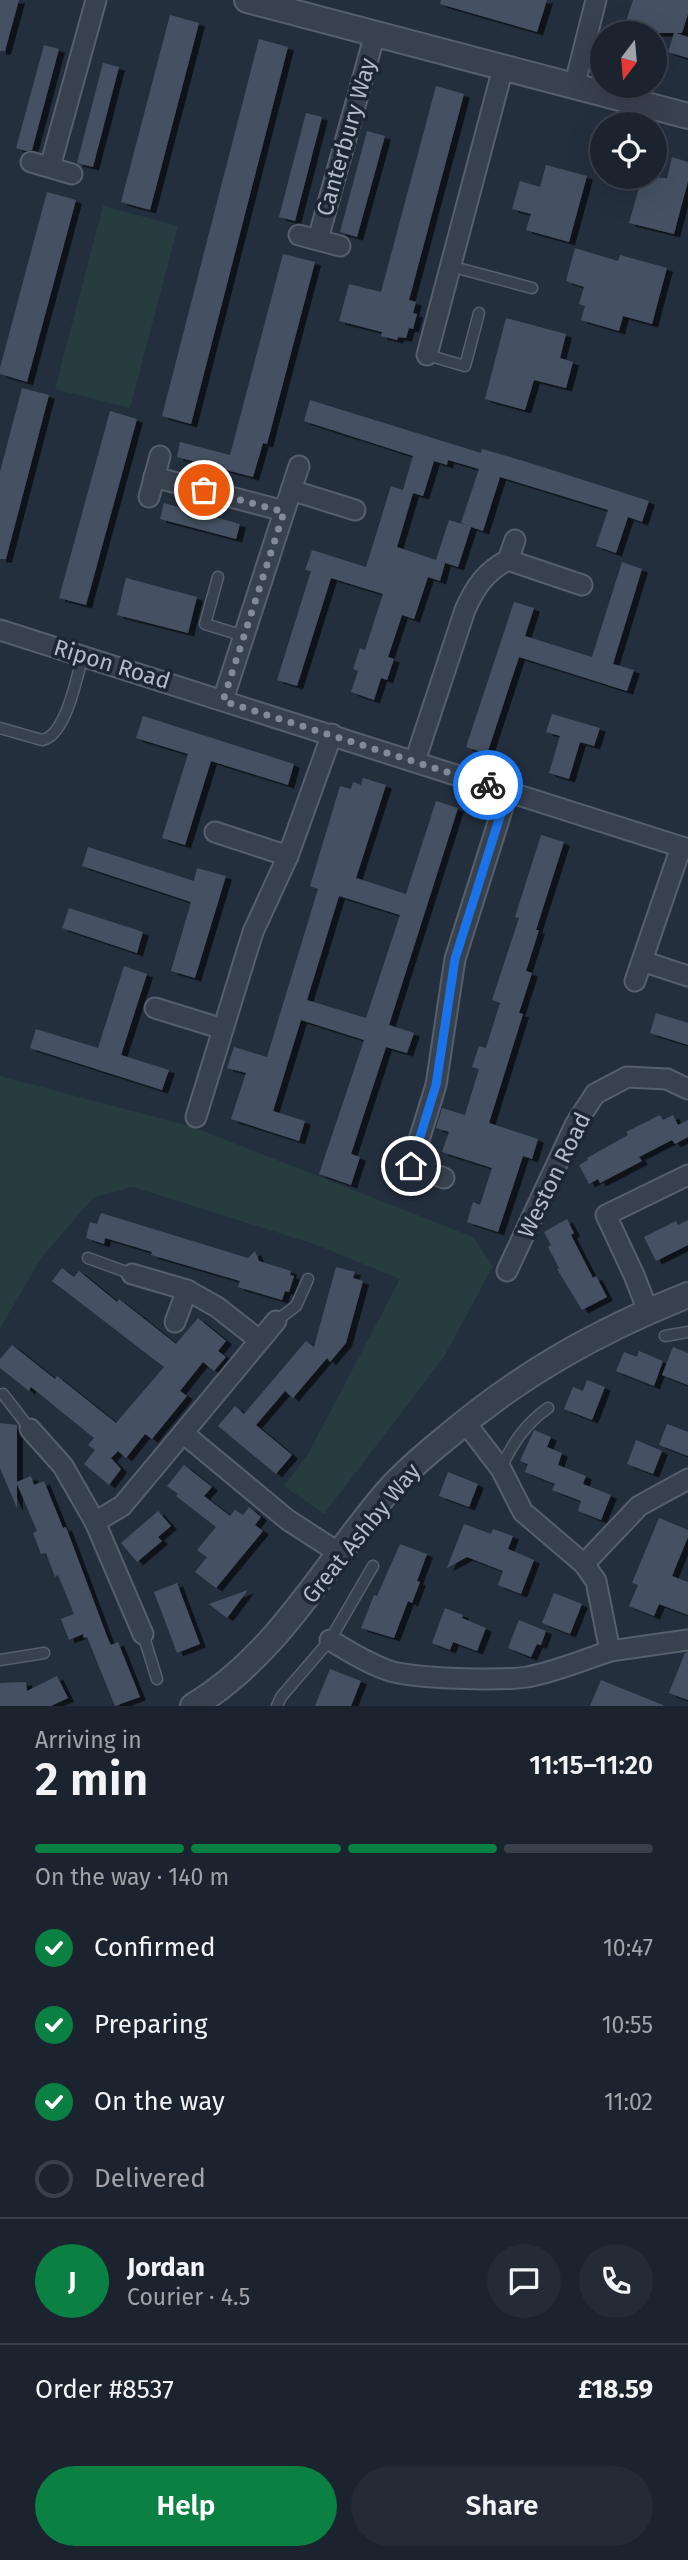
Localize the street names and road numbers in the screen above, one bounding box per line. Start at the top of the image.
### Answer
street label: Canterbury Way [310,54,382,219]
street label: Ripon Road [50,633,174,695]
street label: Weston Road [512,1108,596,1242]
street label: Great Ashby Way [296,1457,426,1609]

